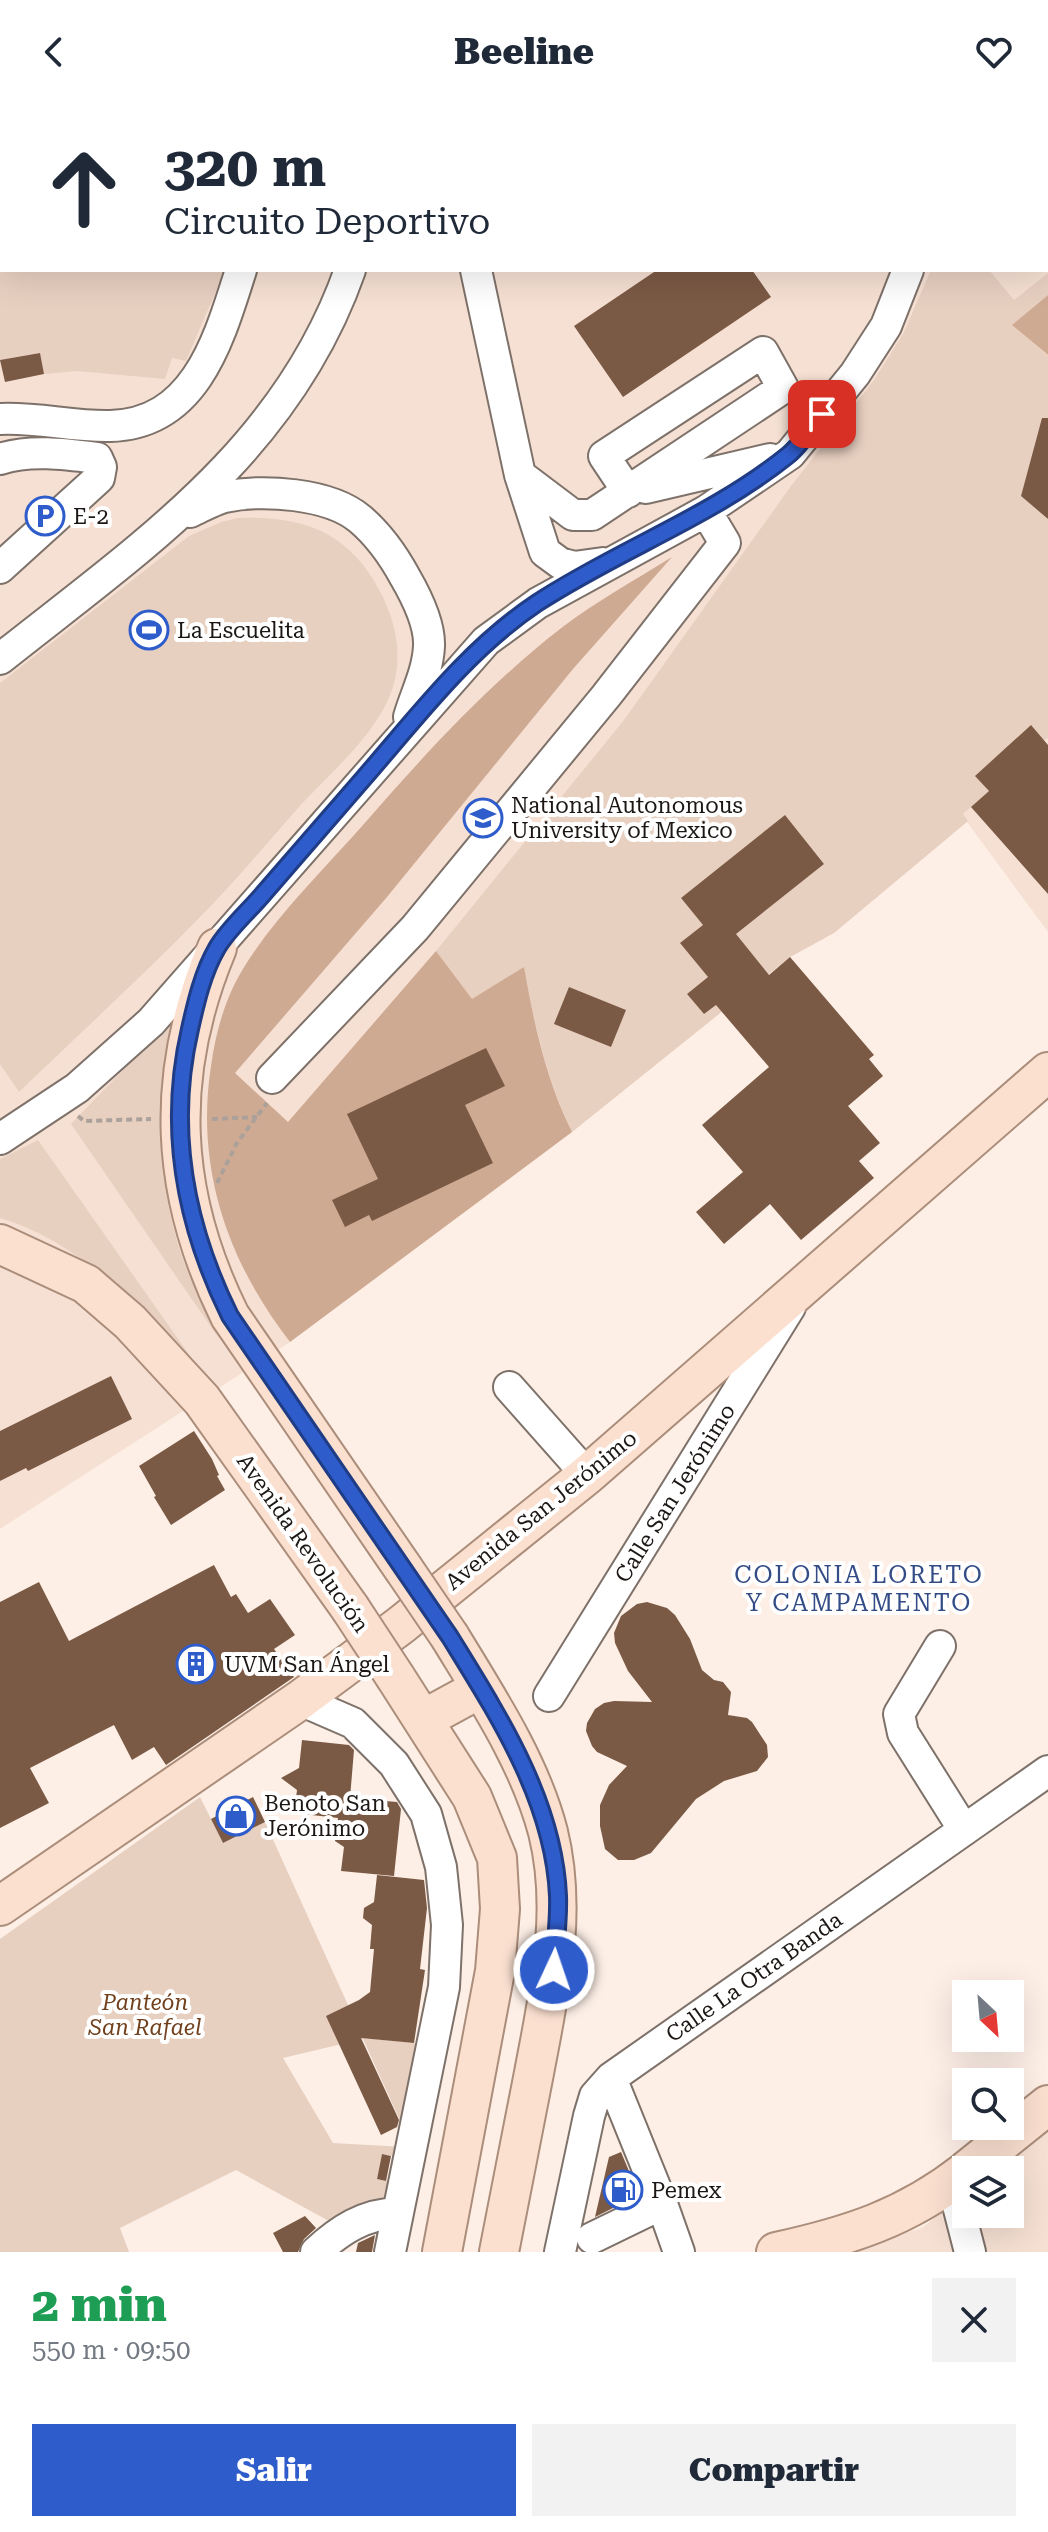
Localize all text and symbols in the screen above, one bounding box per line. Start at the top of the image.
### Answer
icon: back [32,30,76,74]
icon: heart [972,30,1016,74]
text: Beeline [454,31,594,73]
text: 320 m [164,134,326,200]
icon: ahead [32,136,136,240]
text: Circuito Deportivo [164,201,490,243]
pin [788,380,856,448]
icon: arrive [800,392,844,436]
parking icon: E-2 [24,495,66,537]
place label: E-2 [73,504,109,529]
sports icon: La Escuelita [128,609,170,651]
place label: La Escuelita [177,618,305,643]
place label: National Autonomous University of Mexico [511,793,743,843]
school or university icon: National Autonomous University of Mexico [462,797,504,839]
street label: Calle San Jerónimo [610,1399,740,1587]
street label: Avenida San Jerónimo [440,1425,642,1595]
street label: Avenida Revolución [232,1449,374,1637]
district label: COLONIA LORETO Y CAMPAMENTO [734,1561,984,1617]
building icon: UVM San Ángel [175,1643,217,1685]
place label: UVM San Ángel [224,1651,390,1677]
place label: Benoto San Jerónimo [264,1791,386,1841]
shop icon: Benoto San Jerónimo [215,1795,257,1837]
street label: Calle La Otra Banda [661,1907,847,2047]
position arrow [512,1928,596,2012]
north arrow [952,1980,1024,2052]
map controls [952,1980,1024,2228]
park label: Panteón San Rafael [87,1990,202,2040]
button: search [952,2068,1024,2140]
button: layers [952,2156,1024,2228]
fuel station icon: Pemex [602,2169,644,2211]
place label: Pemex [651,2178,722,2203]
text: 2 min [32,2277,167,2333]
button: close [932,2278,1016,2362]
text: 550 m · 09:50 [32,2335,191,2365]
button: Salir [32,2424,516,2516]
button: Compartir [532,2424,1016,2516]

